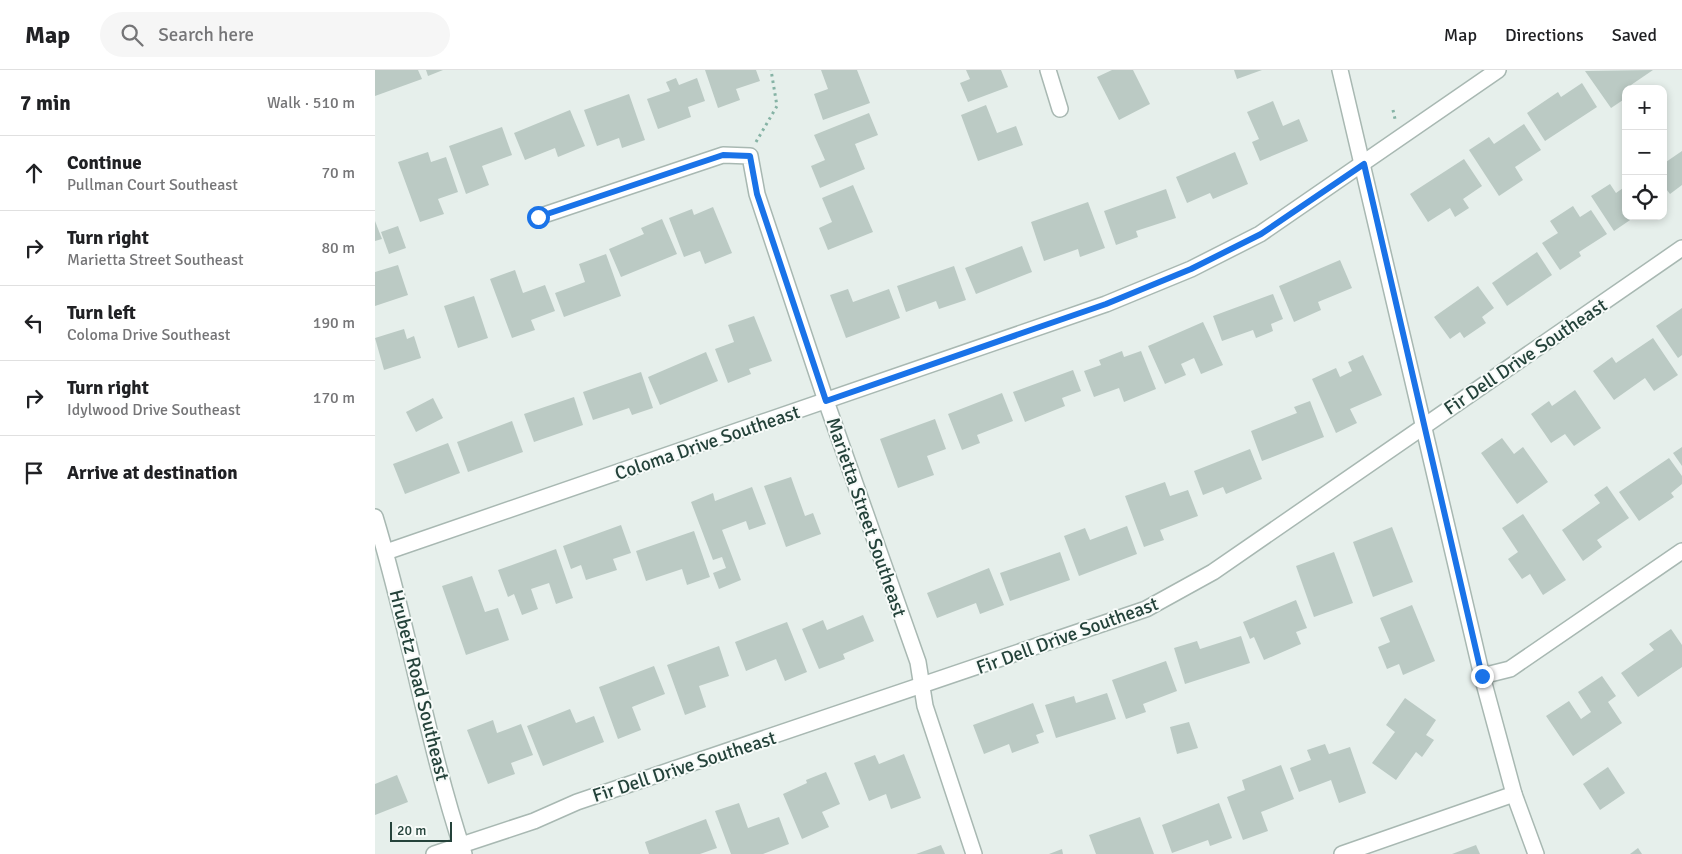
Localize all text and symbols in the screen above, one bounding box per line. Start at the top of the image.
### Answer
search box [100,12,450,57]
text: Map [25,20,70,50]
icon: search [118,21,146,49]
text: Search here [158,23,254,47]
text: Map [1444,24,1477,46]
text: Directions [1505,24,1584,46]
text: Saved [1612,24,1657,46]
map controls [1622,85,1667,220]
button: + [1622,85,1667,130]
text: 7 min [20,90,71,116]
text: Walk · 510 m [267,93,355,113]
button: − [1622,130,1667,175]
text: Continue [67,151,142,175]
icon: ahead [20,159,48,187]
text: 70 m [321,163,355,183]
text: Pullman Court Southeast [67,175,238,195]
button: locate [1622,175,1667,220]
route start [527,206,550,229]
text: Turn right [67,226,149,250]
icon: right [20,234,48,262]
text: 80 m [321,238,355,258]
text: Marietta Street Southeast [67,250,244,270]
street label: Fir Dell Drive Southeast [1439,293,1612,420]
text: Turn left [67,301,136,325]
icon: left [20,309,48,337]
text: 190 m [313,313,355,333]
text: Coloma Drive Southeast [67,325,230,345]
text: Turn right [67,376,149,400]
icon: right [20,384,48,412]
text: 170 m [313,388,355,408]
text: Idylwood Drive Southeast [67,400,241,420]
street label: Coloma Drive Southeast [612,400,803,486]
street label: Marietta Street Southeast [821,414,912,621]
icon: arrive [20,459,48,487]
text: Arrive at destination [67,461,238,485]
street label: Hrubetz Road Southeast [384,587,454,784]
street label: Fir Dell Drive Southeast [973,592,1162,680]
route end [1471,665,1494,688]
street label: Fir Dell Drive Southeast [589,726,780,808]
scale bar [390,819,453,842]
text: 20 m [397,822,426,839]

